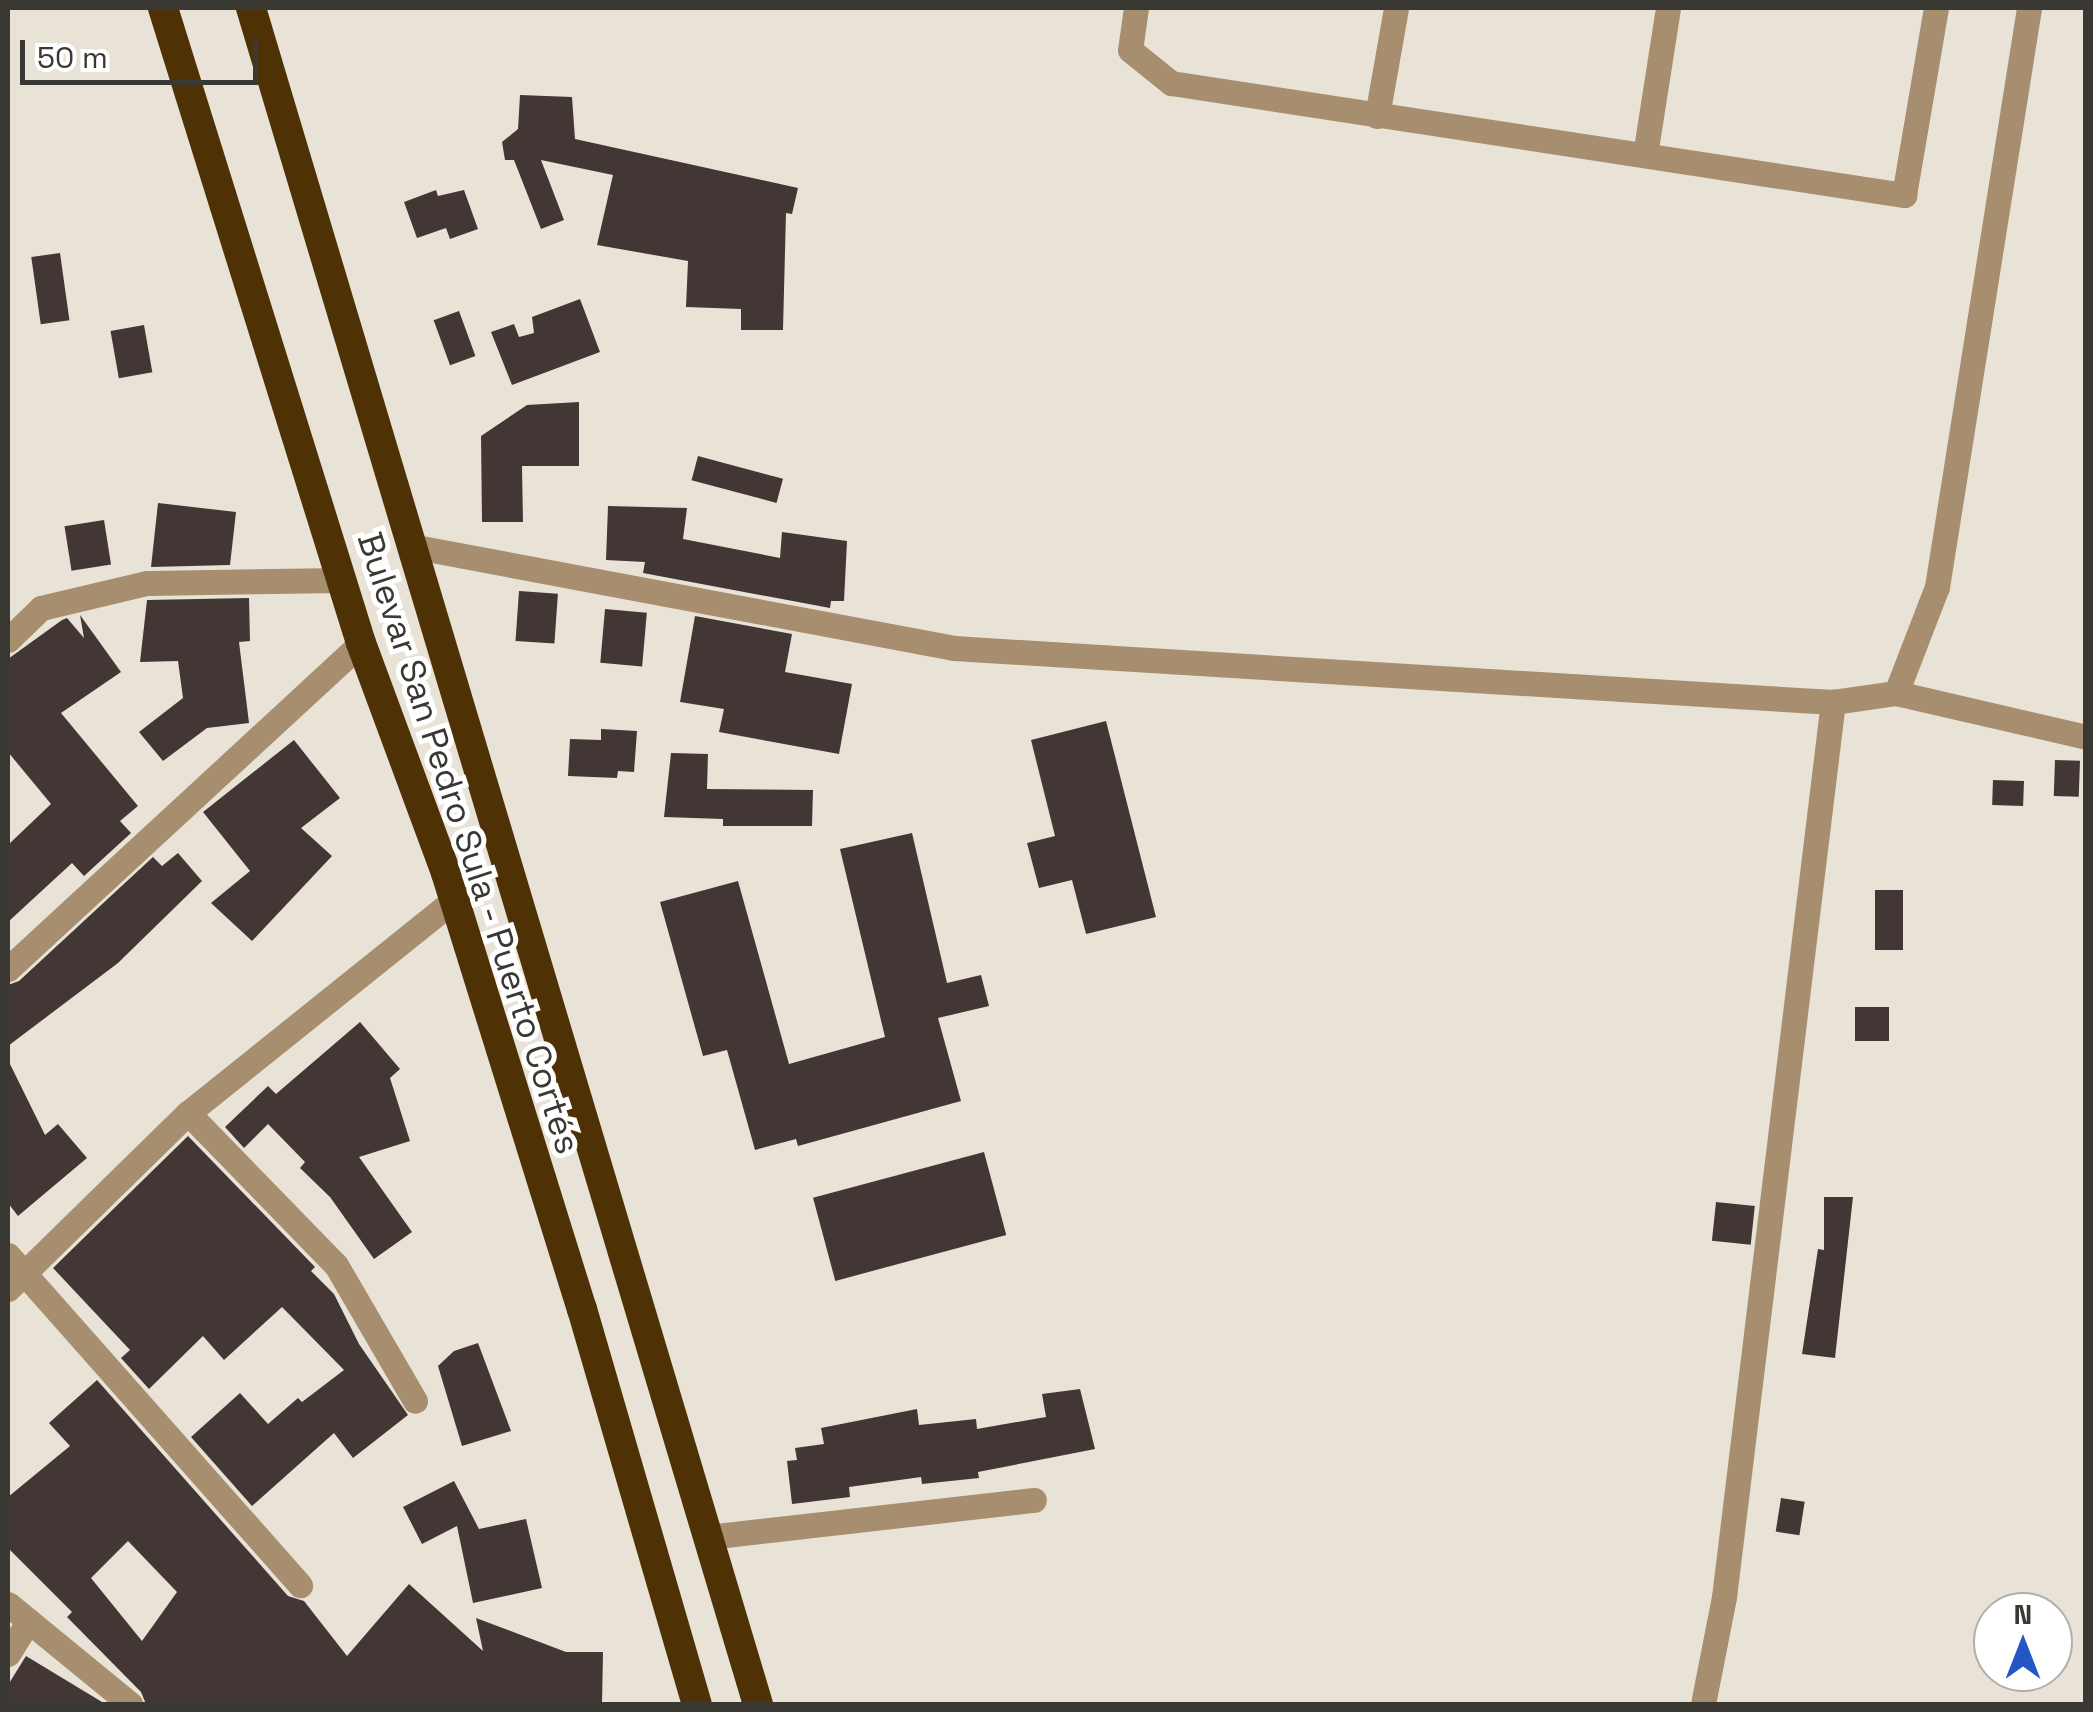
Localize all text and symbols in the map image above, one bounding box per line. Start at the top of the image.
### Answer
scale bar [25,20,262,82]
text: 50 m [37,38,108,77]
street label: Bulevar San Pedro Sula - Puerto Cortés [348,526,590,1160]
north arrow [1973,1592,2073,1692]
text: N [2014,1596,2032,1632]

